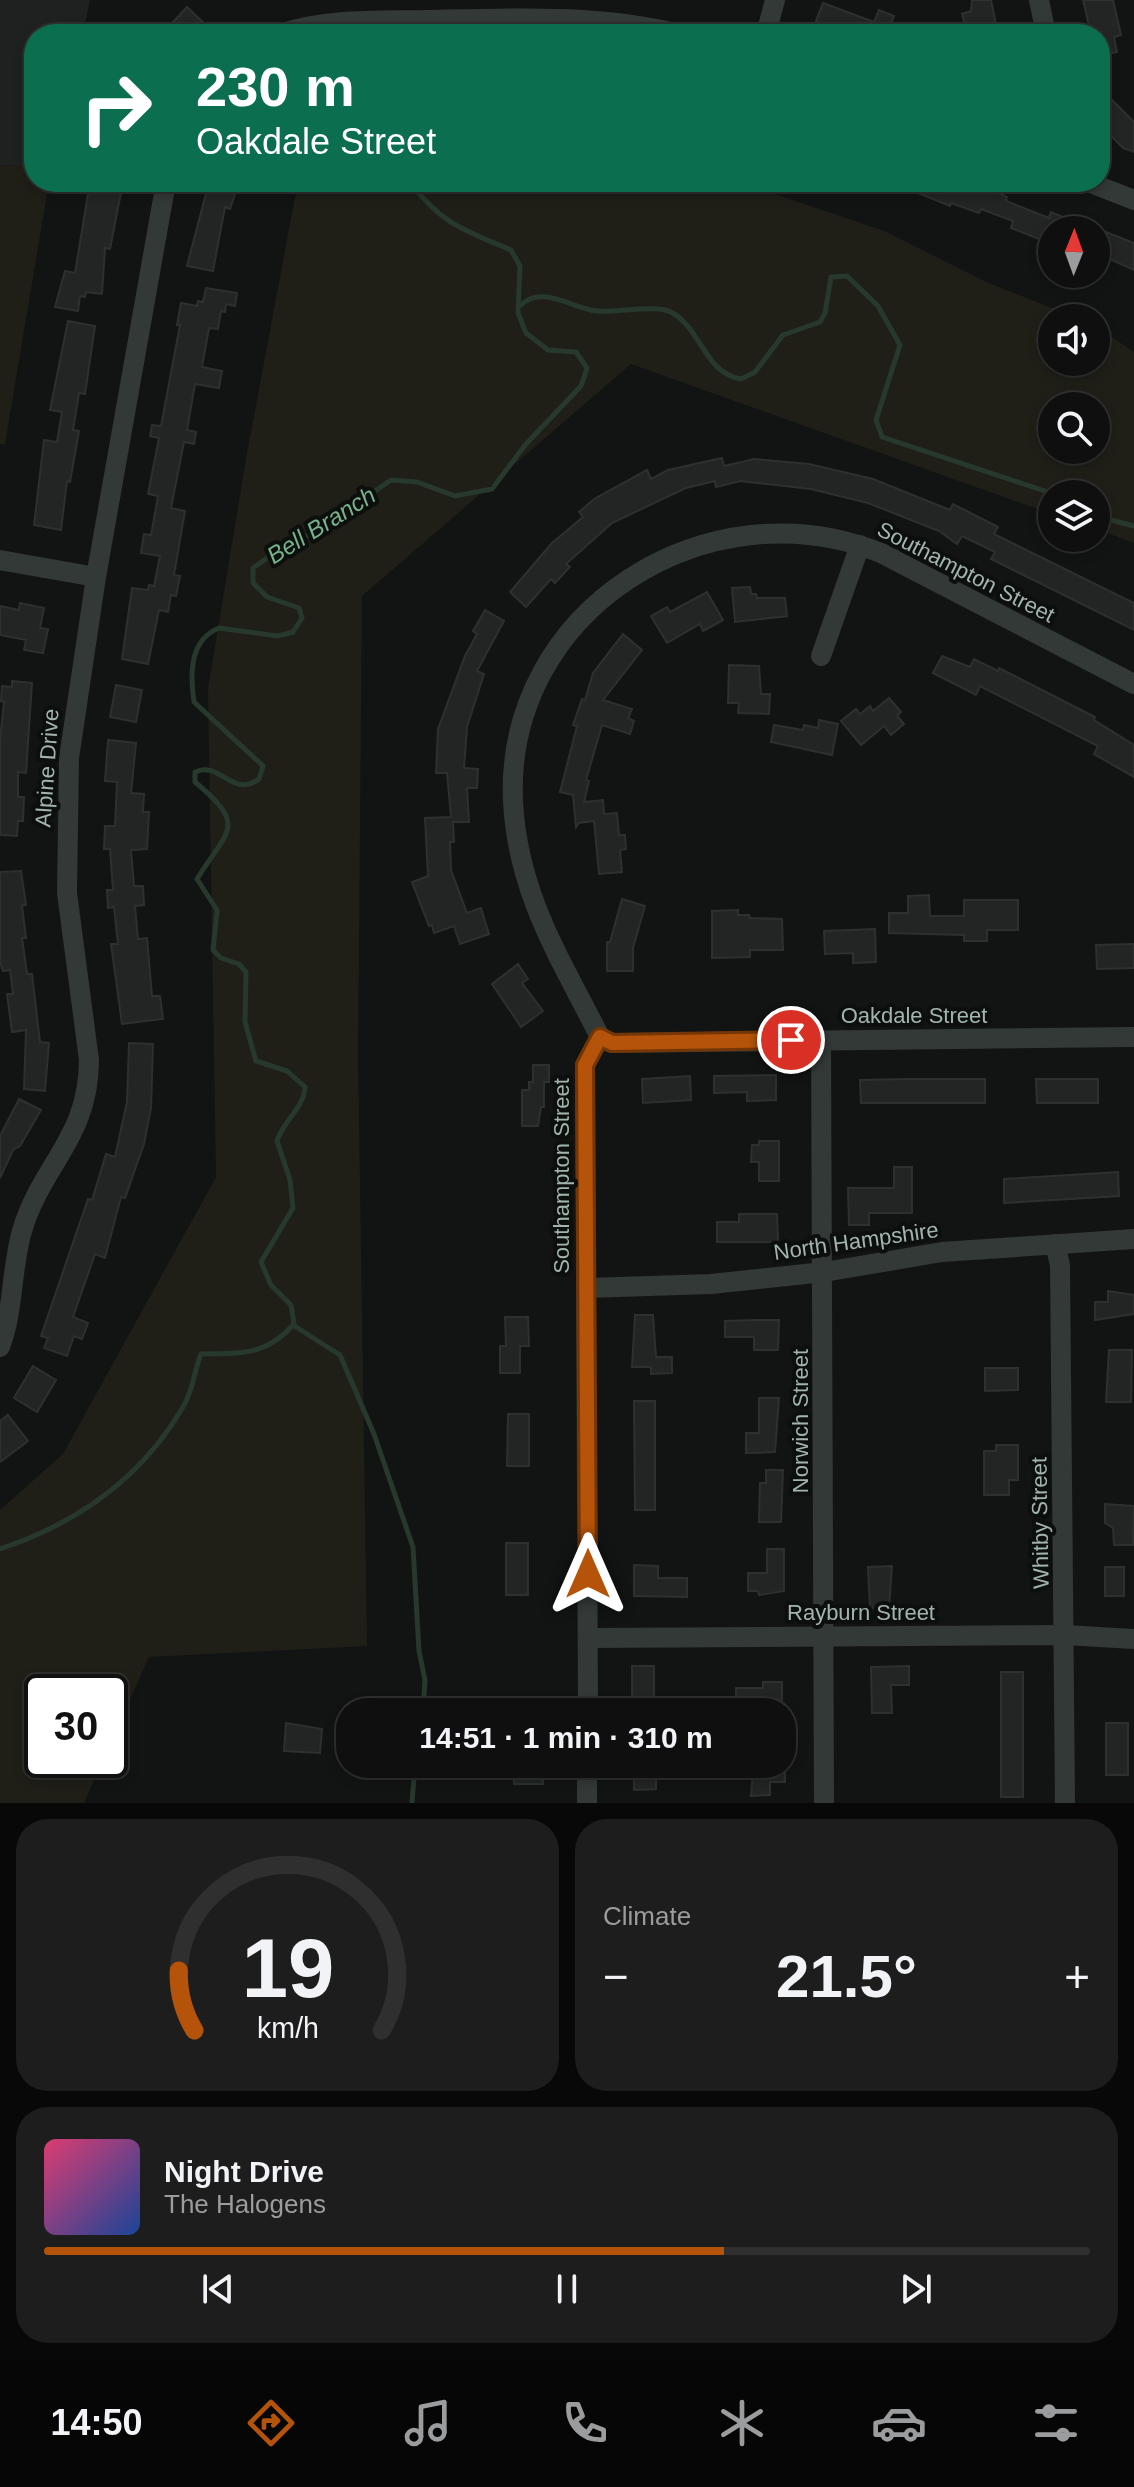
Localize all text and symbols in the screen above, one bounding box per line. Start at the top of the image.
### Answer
text: 230 m [196,55,355,118]
icon: right [64,56,168,160]
text: Oakdale Street [196,121,436,162]
north arrow [1038,216,1110,288]
map controls [1038,216,1110,552]
button: sound [1038,304,1110,376]
button: search [1038,392,1110,464]
button: layers [1038,480,1110,552]
water label: Bell Branch [262,481,380,569]
street label: Southampton Street [873,516,1059,628]
street label: Alpine Drive [30,708,64,828]
street label: Oakdale Street [841,1003,987,1028]
pin [757,1006,825,1074]
icon: arrive [769,1018,813,1062]
street label: Southampton Street [549,1078,574,1274]
street label: North Hampshire [772,1217,940,1265]
street label: Norwich Street [788,1349,813,1493]
street label: Whitby Street [1026,1457,1054,1589]
position arrow [546,1532,630,1616]
street label: Rayburn Street [787,1600,935,1625]
speed limit sign: 30 [24,1674,128,1778]
text: 14:51 · 1 min · 310 m [419,1721,713,1754]
text: Climate [603,1901,691,1931]
text: 19 [241,1922,334,2015]
text: 21.5° [776,1943,917,2010]
text: − [603,1952,629,2001]
text: + [1064,1952,1090,2001]
text: km/h [257,2012,318,2044]
text: Night Drive [164,2155,324,2188]
text: The Halogens [164,2189,326,2219]
icon: previous [196,2267,240,2311]
icon: pause [545,2267,589,2311]
icon: next [894,2267,938,2311]
icon: directions [243,2395,299,2451]
icon: music [400,2395,456,2451]
icon: phone [557,2395,613,2451]
icon: climate [714,2395,770,2451]
icon: car [871,2395,927,2451]
icon: filters [1028,2395,1084,2451]
text: 14:50 [50,2402,143,2443]

